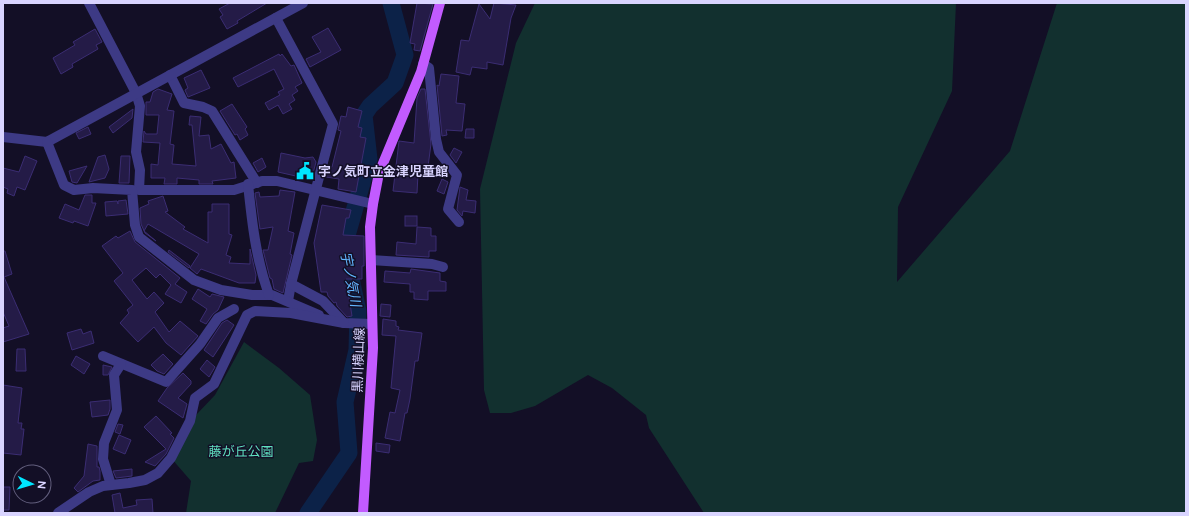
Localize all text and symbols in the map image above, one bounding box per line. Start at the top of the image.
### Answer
public building icon: 宇ノ気町立金津児童館 [295,161,315,181]
place label: 宇ノ気町立金津児童館 [318,163,448,180]
water label: 宇ノ気川 [337,250,366,310]
street label: 黒川横山線 [349,327,368,393]
park label: 藤が丘公園 [208,443,274,460]
north arrow [12,464,52,504]
text: N [35,480,49,489]

